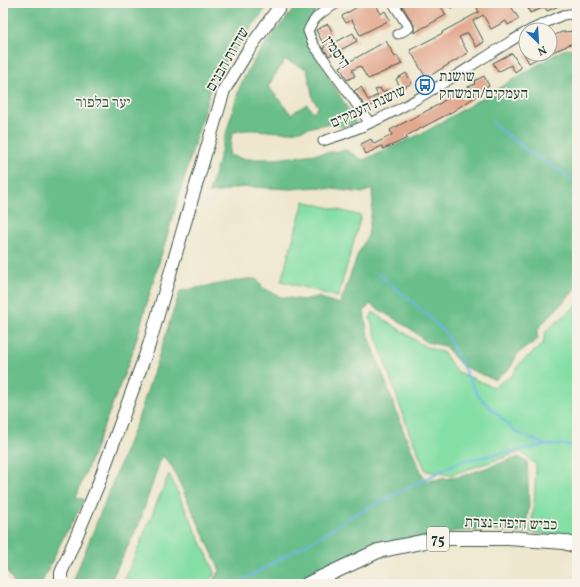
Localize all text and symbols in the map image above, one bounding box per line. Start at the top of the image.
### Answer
north arrow [518,22,558,62]
street label: שדרות הבנים [201,24,255,96]
street label: היסמין [317,32,354,73]
text: N [535,41,548,58]
place label: שושנת העמקים/המשחק [439,67,528,105]
bus stop icon: שושנת העמקים/המשחק [414,74,436,96]
street label: שושנת העמקים [327,81,410,134]
park label: יער בלפור [76,93,130,114]
street label: כביש חיפה-נצרת [464,512,558,537]
road number: 75 [427,527,449,551]

